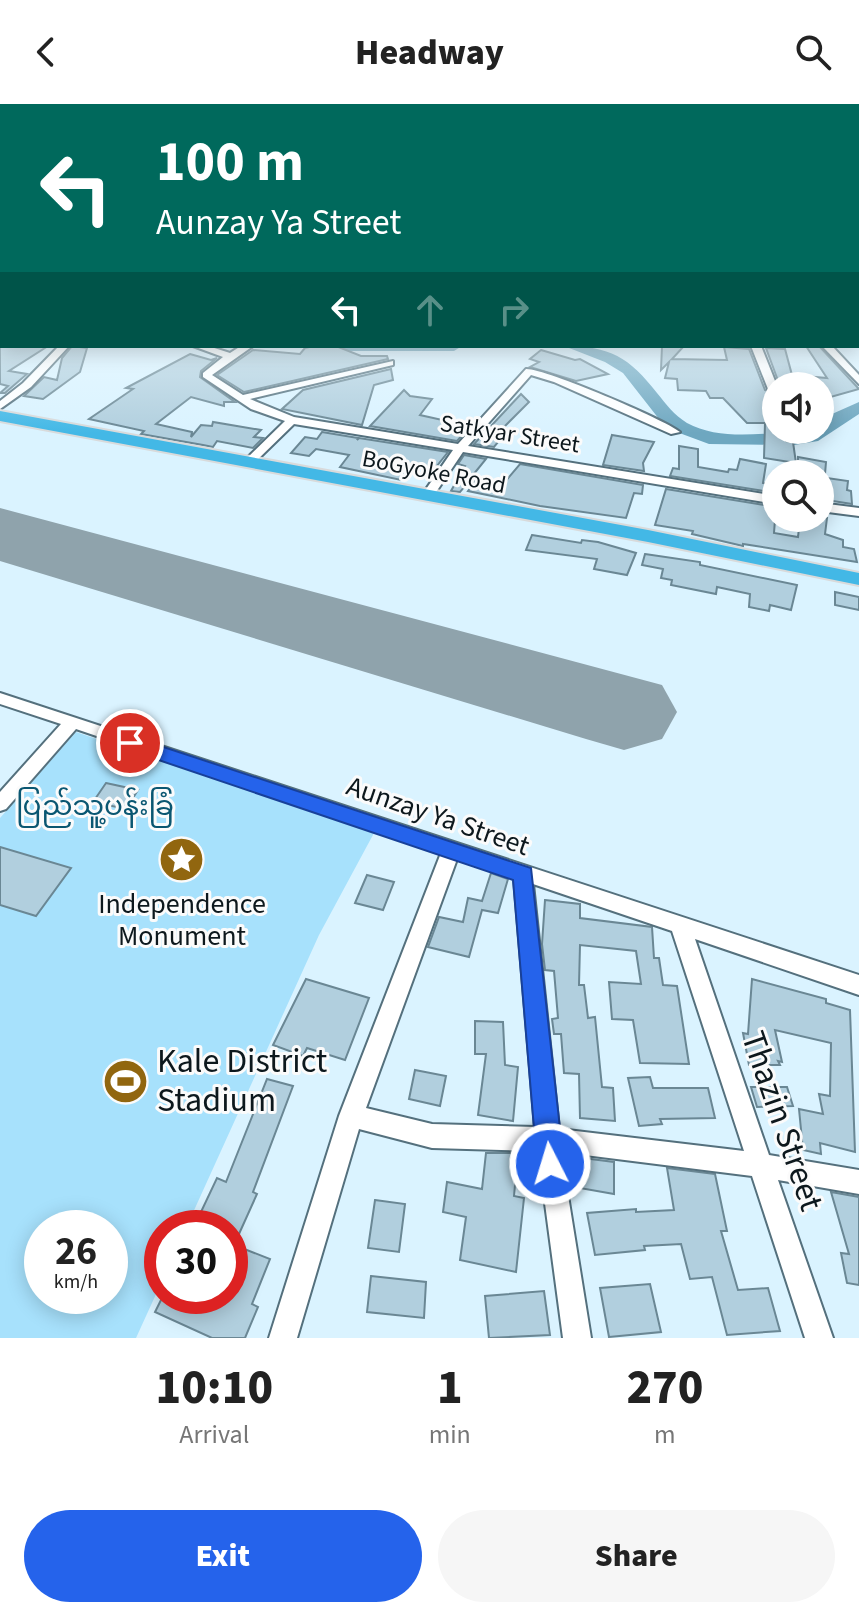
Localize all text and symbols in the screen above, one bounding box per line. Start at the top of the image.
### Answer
text: Headway [355,27,504,78]
icon: back [24,30,68,74]
icon: search [791,30,835,74]
text: 100 m [156,123,304,202]
icon: left [24,136,128,240]
text: Aunzay Ya Street [156,197,401,248]
icon: left [324,288,368,332]
icon: ahead [408,288,452,332]
icon: right [492,288,536,332]
map controls [762,372,834,532]
button: sound [762,372,834,444]
street label: Satkyar Street [438,406,582,462]
street label: BoGyoke Road [359,441,509,503]
button: search [762,460,834,532]
pin [96,709,164,777]
icon: arrive [108,721,152,765]
street label: Aunzay Ya Street [341,766,535,866]
park label: ပြည်သူ့ပန်းခြံ [16,786,174,828]
place icon: Independence Monument [158,835,206,883]
place label: Independence Monument [98,884,266,956]
street label: Thazin Street [728,1024,836,1218]
place label: Kale District Stadium [157,1037,328,1125]
sports icon: Kale District Stadium [102,1057,150,1105]
position arrow [508,1122,592,1206]
speed limit sign: 30 [144,1210,248,1314]
text: 26 [55,1223,97,1280]
text: km/h [54,1268,98,1296]
text: 10:10 [156,1354,273,1422]
text: 1 [437,1354,463,1422]
text: 270 [626,1354,703,1422]
text: Arrival [179,1416,249,1453]
text: min [429,1416,471,1453]
text: m [654,1416,676,1453]
button: Exit [24,1510,422,1602]
button: Share [438,1510,835,1602]

